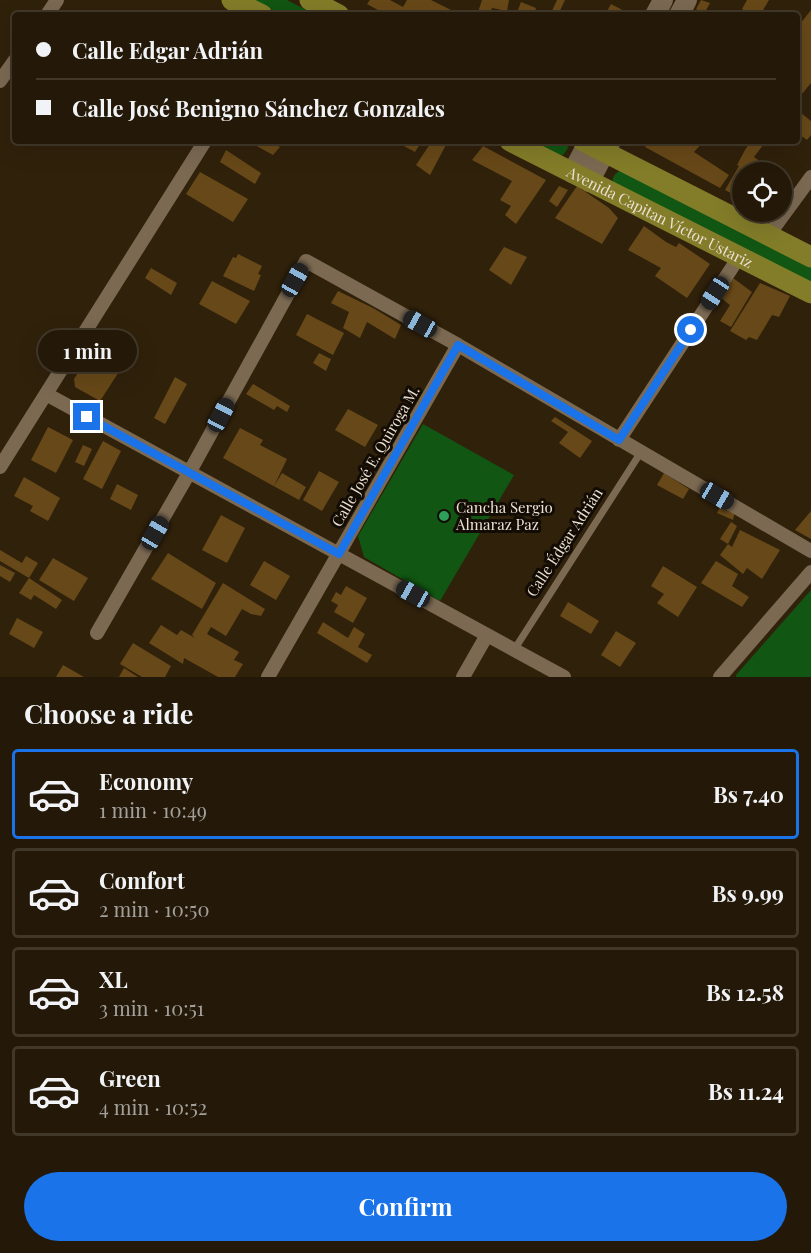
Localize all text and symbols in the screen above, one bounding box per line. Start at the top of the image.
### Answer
text: Calle Edgar Adrián [72,35,263,65]
text: Calle José Benigno Sánchez Gonzales [72,93,445,123]
street label: Avenida Capitan Víctor Ustariz [563,161,756,272]
map controls [732,162,792,222]
button: locate [732,162,792,222]
car [278,260,312,300]
car [698,273,732,313]
car [400,307,440,341]
route start [677,316,704,343]
callout: 1 min [38,330,136,372]
text: 1 min [63,337,112,364]
street label: Calle José E. Quiroga M. [326,382,424,530]
car [205,395,237,435]
route end [73,403,100,430]
car [697,479,737,513]
street label: Calle Édgar Adrián [521,484,607,600]
place label: Cancha Sergio Almaraz Paz [455,497,553,534]
marker: Cancha Sergio Almaraz Paz [437,509,451,523]
car [138,513,172,553]
car [393,577,433,611]
text: Choose a ride [24,695,193,731]
text: Economy [99,766,193,796]
icon: car [27,767,81,821]
text: Bs 7.40 [713,779,784,809]
text: 1 min · 10:49 [99,796,207,823]
text: Comfort [99,865,185,895]
icon: car [27,866,81,920]
text: Bs 9.99 [712,878,784,908]
text: 2 min · 10:50 [99,895,209,922]
text: XL [99,964,128,994]
icon: car [27,965,81,1019]
text: Bs 12.58 [706,977,784,1007]
text: 3 min · 10:51 [99,994,204,1021]
text: Green [99,1063,161,1093]
icon: car [27,1064,81,1118]
text: Bs 11.24 [708,1076,784,1106]
text: 4 min · 10:52 [99,1093,207,1120]
button: Confirm [24,1172,787,1241]

